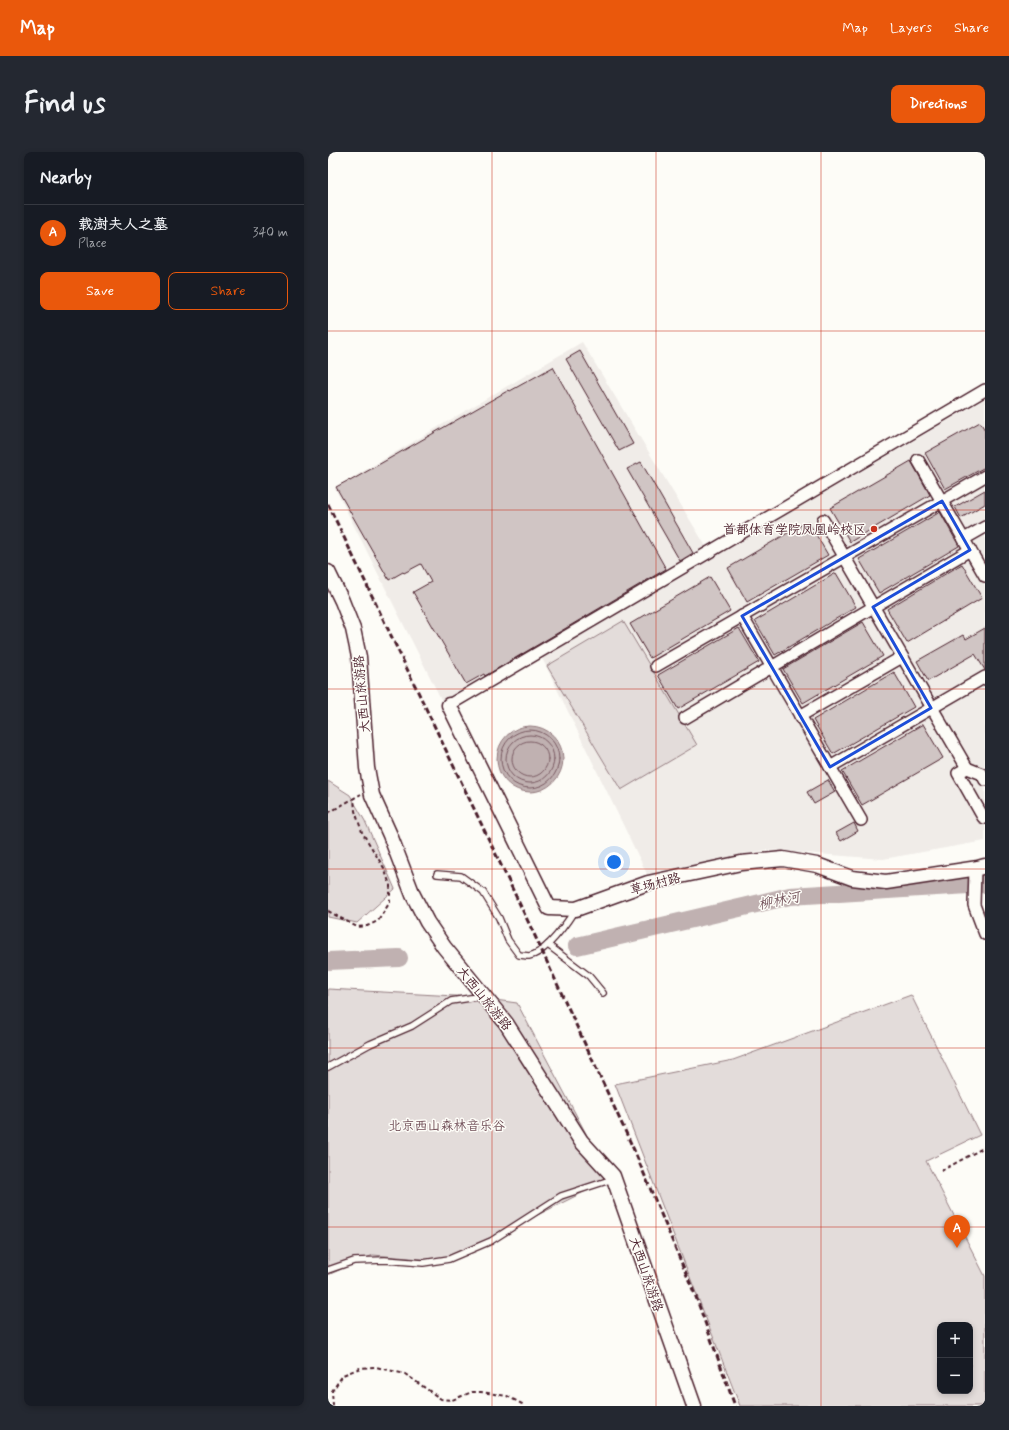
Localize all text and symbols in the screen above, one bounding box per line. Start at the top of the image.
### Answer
text: Map [20,16,55,41]
text: Map [842,19,868,37]
text: Layers [890,19,932,37]
text: Share [954,19,989,37]
button: Directions [891,85,985,123]
text: Find us [24,86,105,123]
text: Nearby [40,167,92,189]
text: 载澍夫人之墓 [78,215,168,235]
text: A [49,224,57,241]
text: 340 m [253,224,288,241]
text: Place [78,235,107,252]
button: Save [40,272,160,310]
button: Share [168,272,288,310]
place label: 首都体育学院凤凰岭校区 [723,522,866,539]
marker: 首都体育学院凤凰岭校区 [869,524,879,534]
street label: 大西山旅游路 [351,654,374,733]
your location [604,852,624,872]
street label: 草场村路 [628,870,683,899]
water label: 柳林河 [757,888,803,914]
street label: 大西山旅游路 [453,963,515,1035]
park label: 北京西山森林音乐谷 [388,1118,506,1135]
pin: A [944,1215,970,1248]
street label: 大西山旅游路 [625,1235,666,1314]
map controls [937,1322,973,1394]
button: + [937,1322,973,1358]
button: − [937,1358,973,1394]

